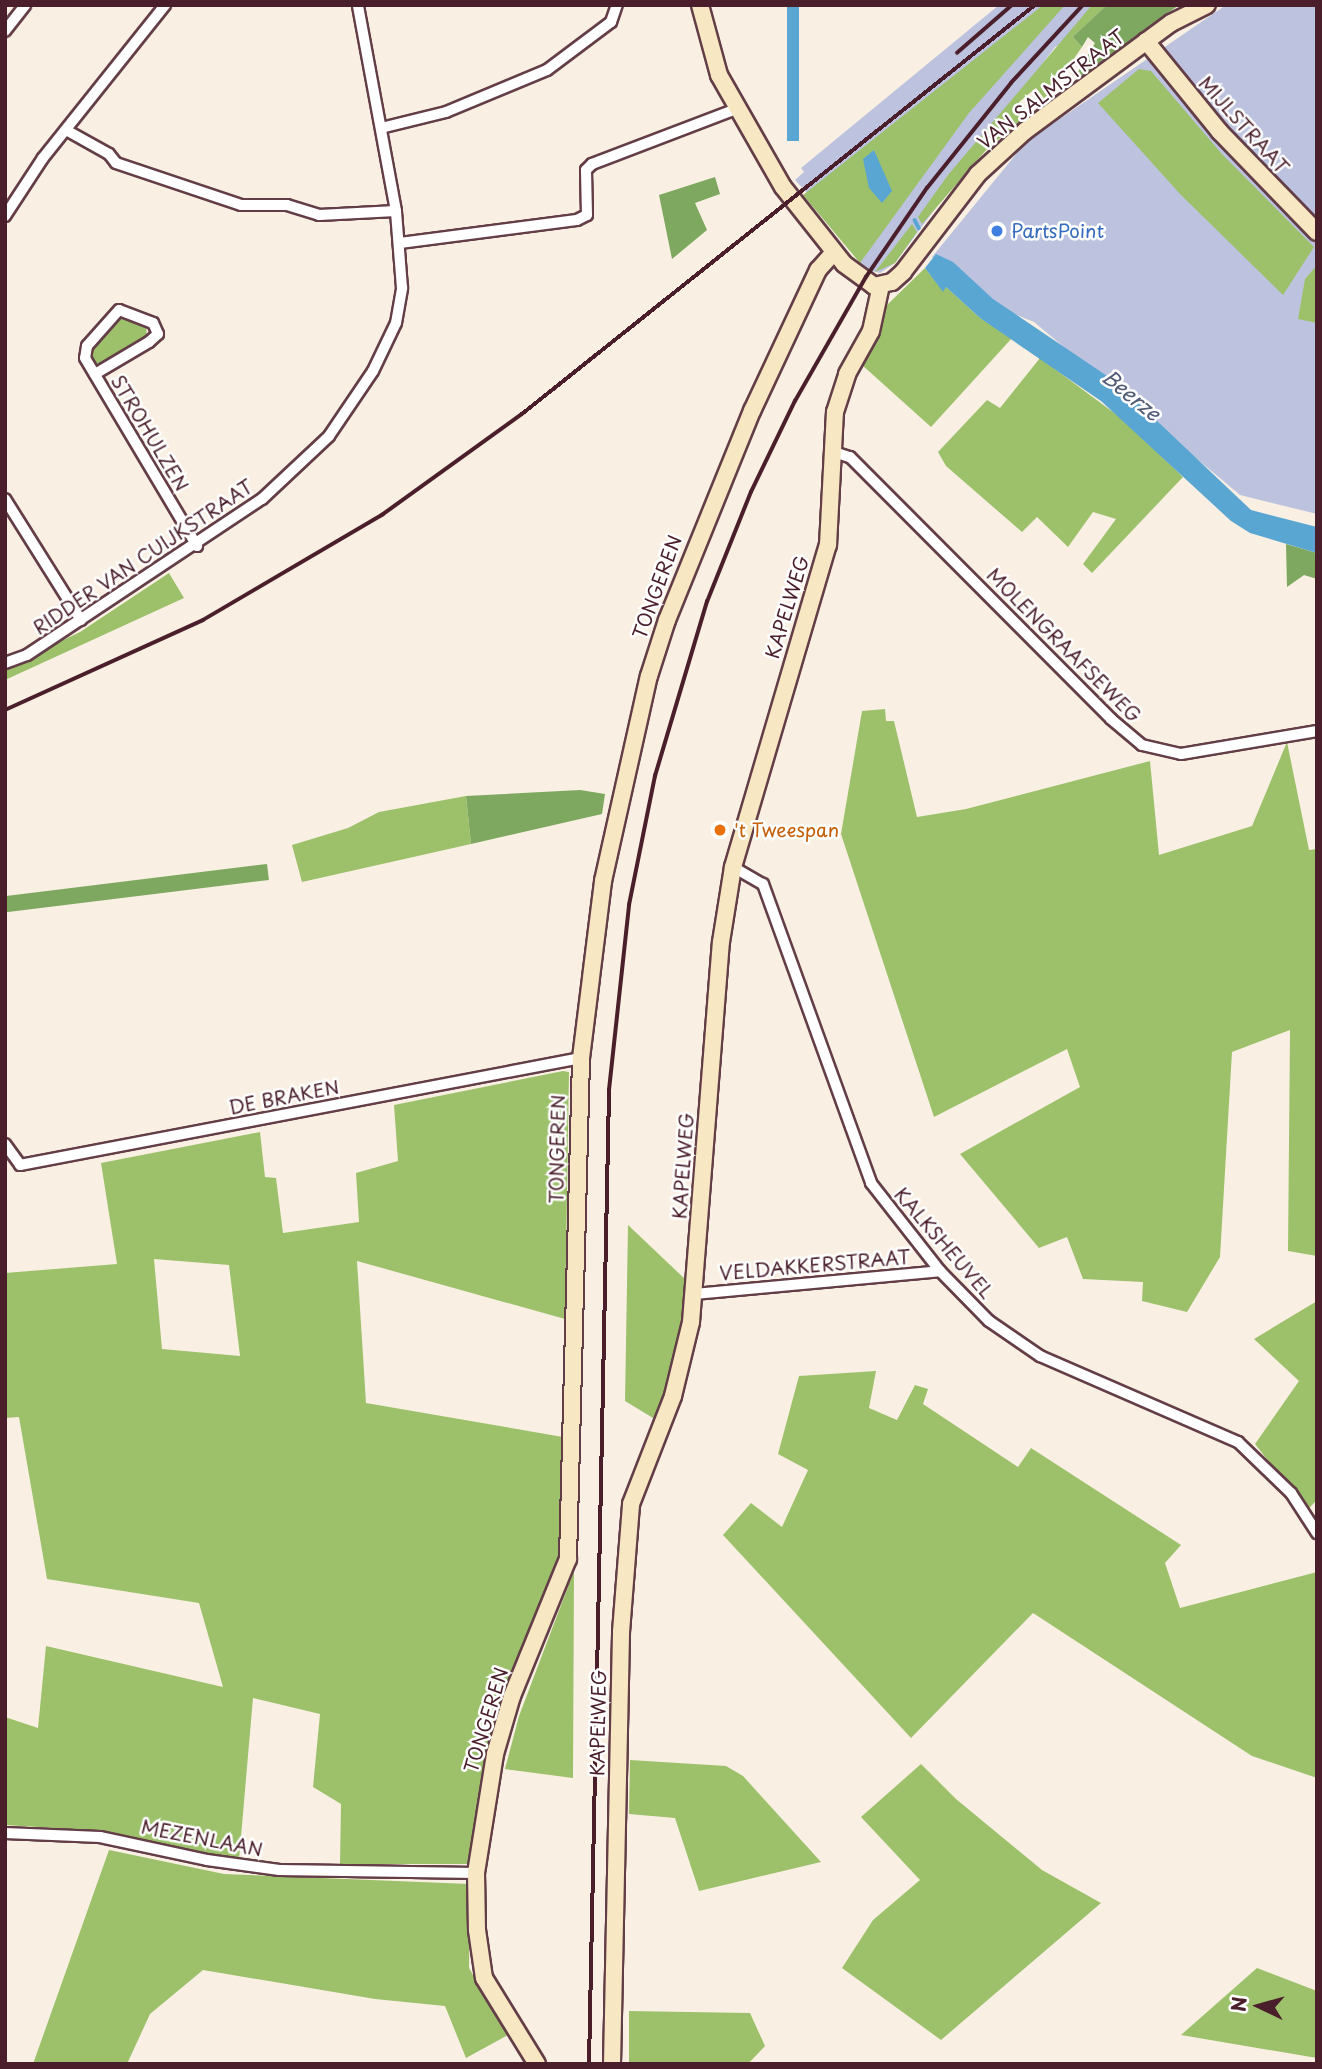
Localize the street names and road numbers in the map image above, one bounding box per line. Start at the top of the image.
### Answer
street label: VAN SALMSTRAAT [973,25,1129,153]
street label: MIJLSTRAAT [1194,72,1294,178]
street label: STROHULZEN [106,371,194,495]
street label: RIDDER VAN CUIJKSTRAAT [28,474,258,640]
street label: TONGEREN [628,532,686,642]
street label: KAPELWEG [761,553,813,661]
street label: MOLENGRAAFSEWEG [982,563,1146,727]
street label: DE BRAKEN [227,1075,341,1119]
street label: TONGEREN [545,1094,569,1204]
street label: KAPELWEG [668,1112,698,1220]
street label: KALKSHEUVEL [890,1183,998,1303]
street label: VELDAKKERSTRAAT [719,1245,911,1285]
street label: TONGEREN [459,1665,513,1775]
street label: KAPELWEG [586,1670,610,1776]
street label: MEZENLAAN [139,1815,265,1861]

